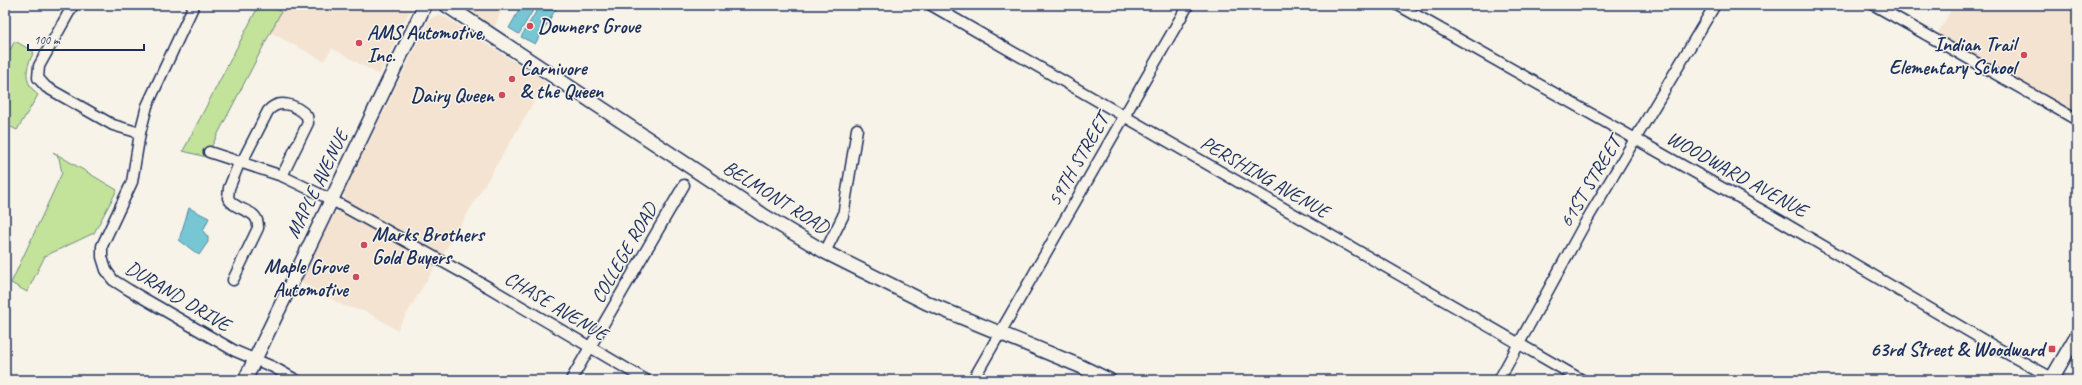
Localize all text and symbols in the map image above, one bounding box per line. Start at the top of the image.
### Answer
place label: Downers Grove [538,14,642,39]
place label: AMS Automotive, Inc. [367,20,485,68]
marker: Downers Grove [525,21,535,31]
scale bar [28,26,144,52]
text: 100 m [34,32,61,48]
place label: Indian Trail Elementary School [1889,32,2019,80]
marker: AMS Automotive, Inc. [354,38,364,48]
marker: Indian Trail Elementary School [2019,50,2029,60]
place label: Carnivore & the Queen [520,56,604,104]
marker: Carnivore & the Queen [507,74,517,84]
place label: Dairy Queen [411,83,496,109]
marker: Dairy Queen [497,90,507,100]
street label: 59TH STREET [1042,105,1117,211]
street label: MAPLE AVENUE [280,123,355,242]
street label: WOODWARD AVENUE [1662,125,1814,224]
street label: 61ST STREET [1553,128,1629,232]
street label: PERSHING AVENUE [1196,130,1336,225]
street label: BELMONT ROAD [718,155,835,240]
street label: COLLEGE ROAD [585,196,664,308]
place label: Marks Brothers Gold Buyers [372,222,486,270]
marker: Marks Brothers Gold Buyers [359,240,369,250]
place label: Maple Grove Automotive [264,254,350,302]
street label: DURAND DRIVE [121,255,237,338]
street label: CHASE AVENUE [500,266,615,348]
marker: Maple Grove Automotive [351,272,361,282]
place label: 63rd Street & Woodward [1870,337,2048,362]
marker: 63rd Street & Woodward [2047,344,2057,354]

